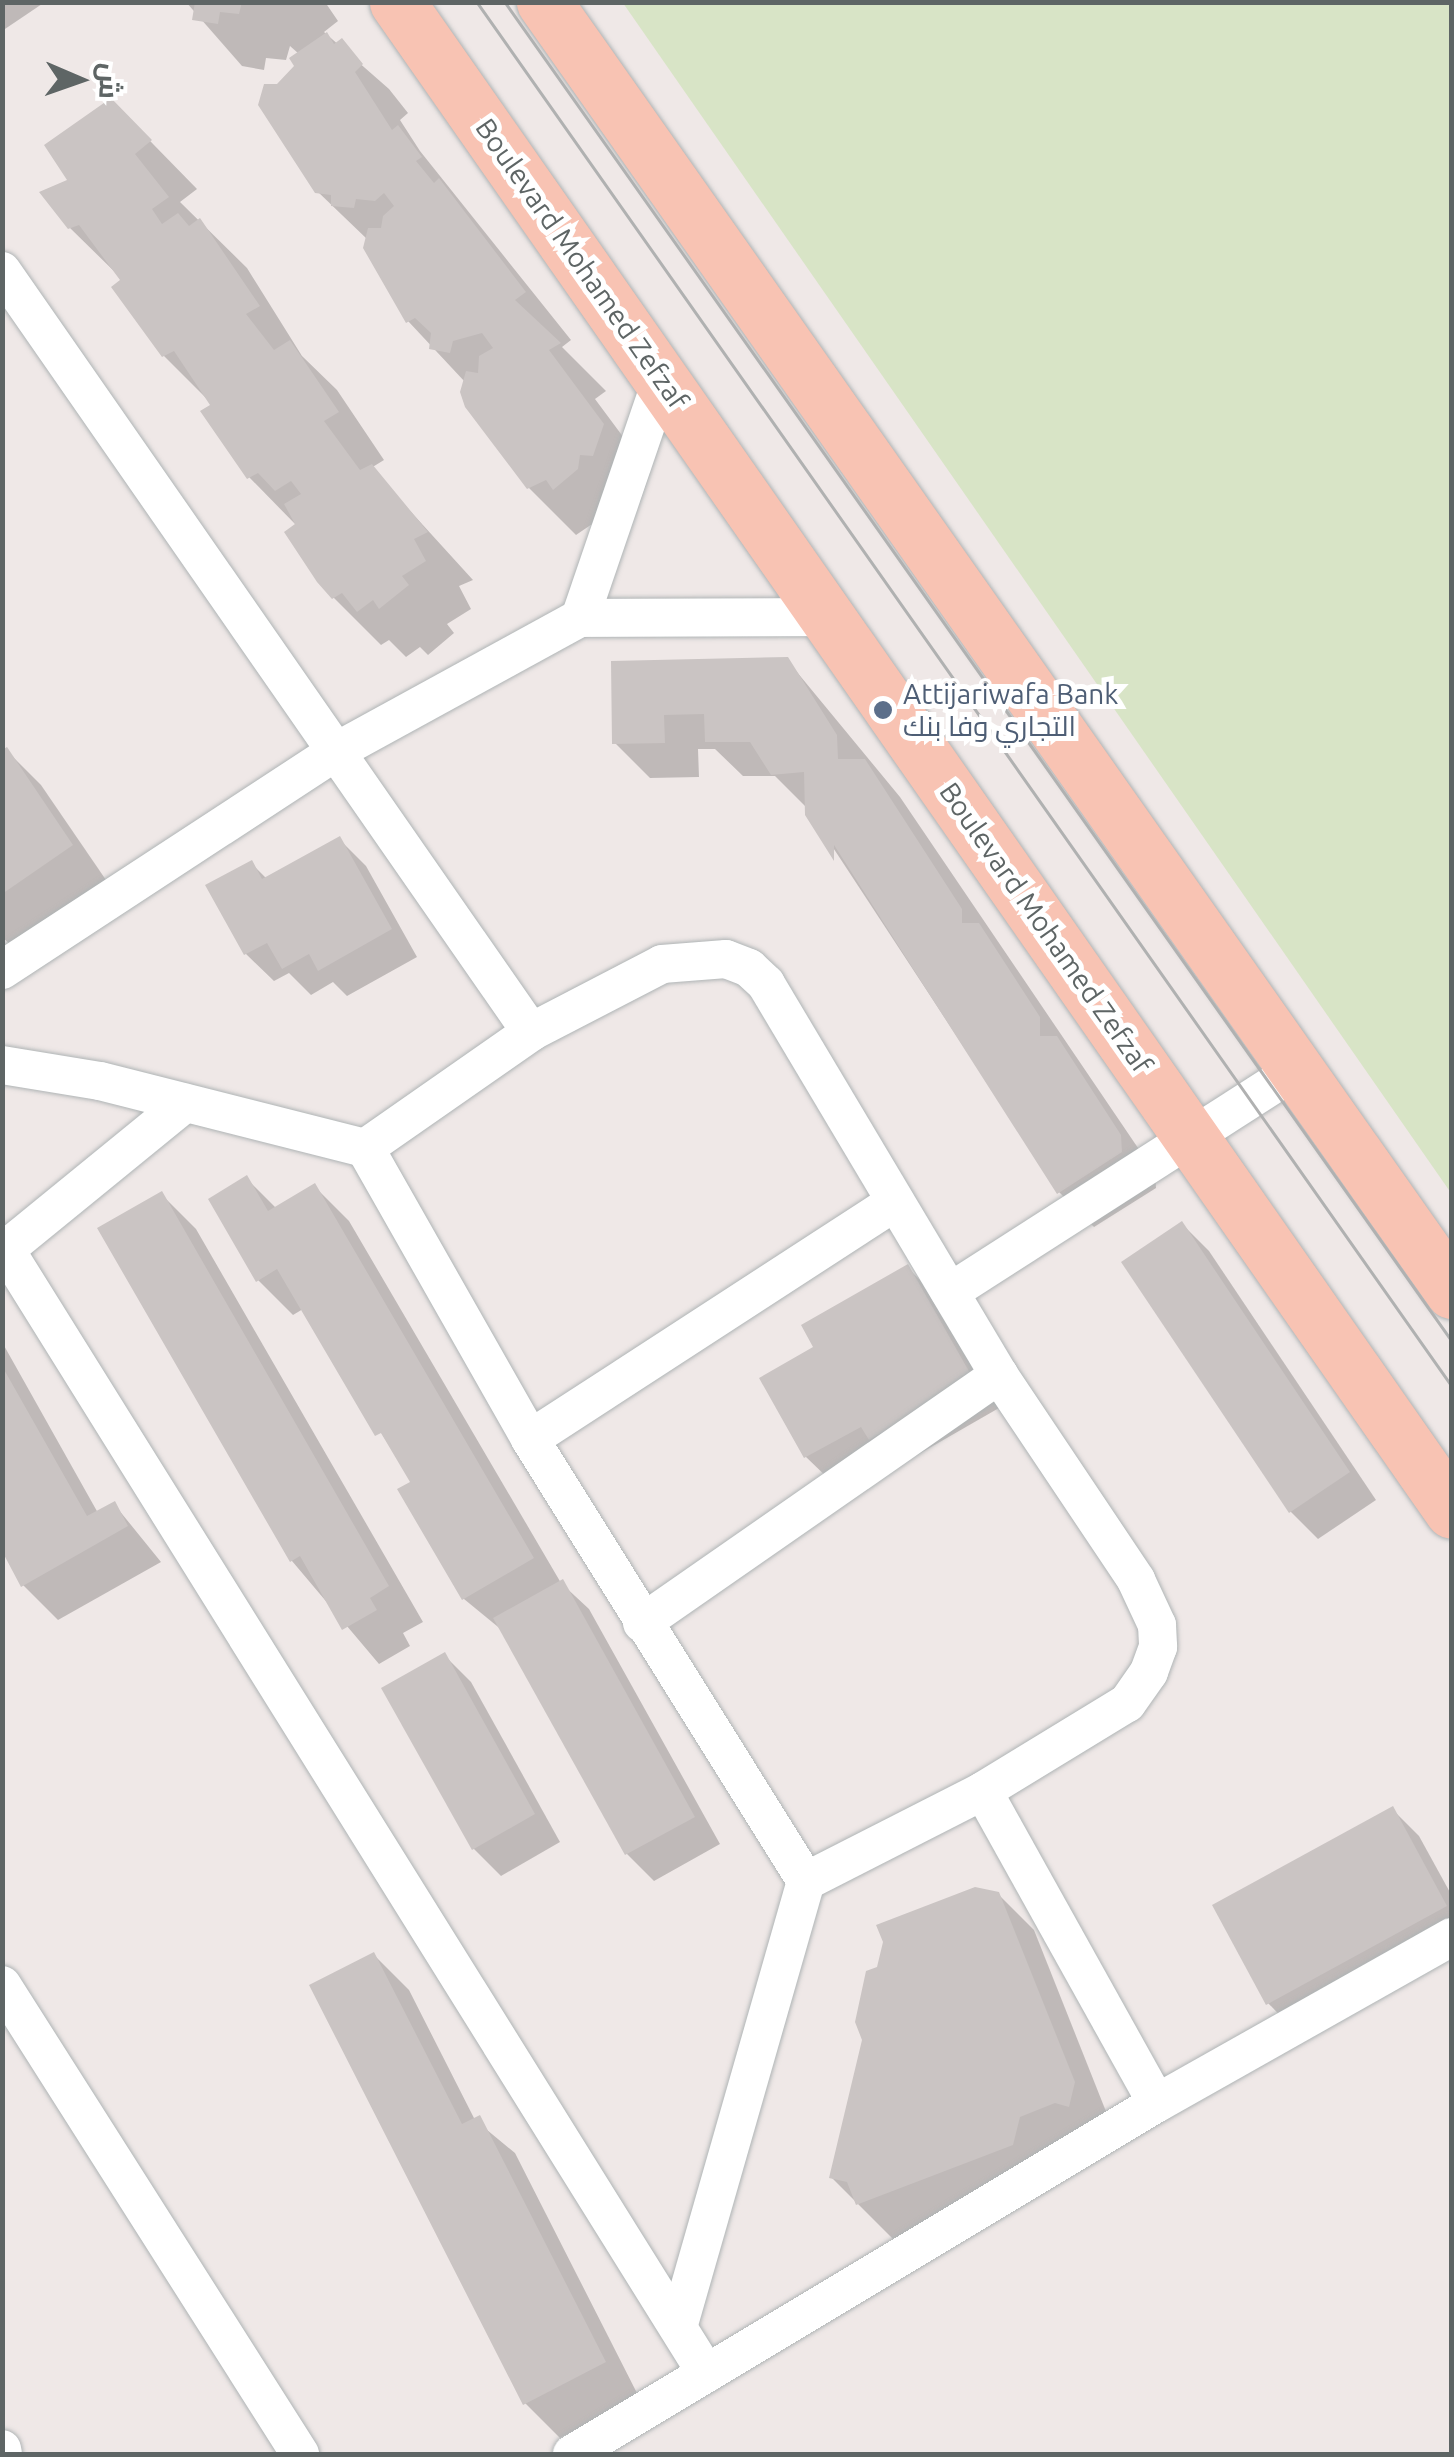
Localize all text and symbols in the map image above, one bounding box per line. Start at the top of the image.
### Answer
north arrow [30,30,130,130]
text: ش [94,63,127,100]
street label: Boulevard Mohamed Zefzaf [469,112,695,416]
place label: Attijariwafa Bank التجاري وفا بنك [903,677,1118,743]
marker: Attijariwafa Bank التجاري وفا بنك [872,699,894,721]
street label: Boulevard Mohamed Zefzaf [933,776,1159,1080]

